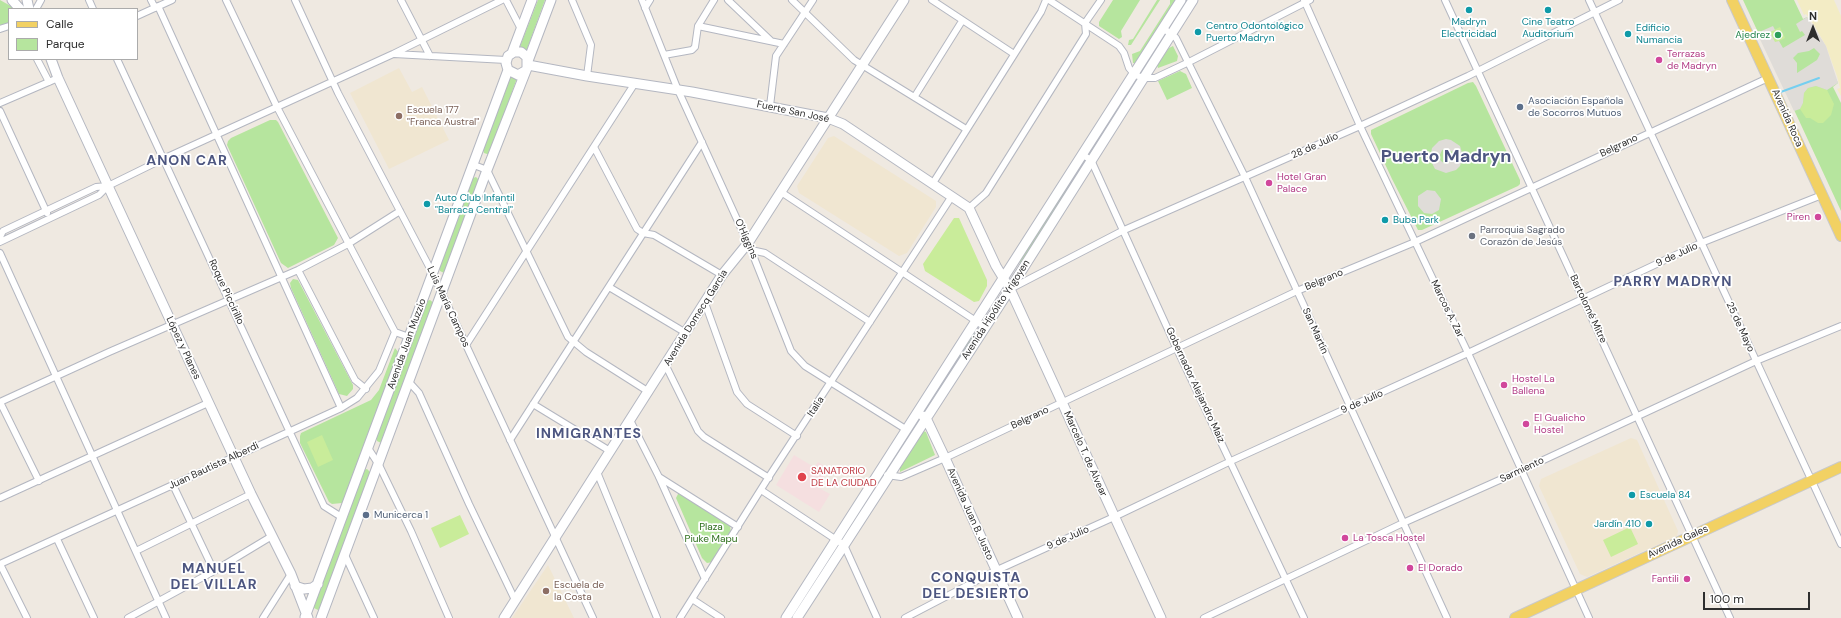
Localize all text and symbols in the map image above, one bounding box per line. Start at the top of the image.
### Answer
marker: Madryn Electricidad [1464,5,1474,15]
marker: Cine Teatro Auditorium [1543,5,1553,15]
legend [8,8,138,60]
north arrow [1793,8,1833,48]
text: N [1809,9,1817,23]
text: Calle [46,16,73,32]
place label: Madryn Electricidad [1441,16,1497,40]
place label: Cine Teatro Auditorium [1522,16,1574,40]
place label: Centro Odontológico Puerto Madryn [1206,20,1304,44]
place label: Edificio Numancia [1636,22,1682,46]
marker: Centro Odontológico Puerto Madryn [1193,27,1203,37]
marker: Edificio Numancia [1623,29,1633,39]
place label: Ajedrez [1735,29,1770,41]
marker: Ajedrez [1773,30,1783,40]
text: Parque [46,36,85,52]
place label: Terrazas de Madryn [1667,48,1717,72]
marker: Terrazas de Madryn [1654,55,1664,65]
street label: Avenida Roca [1769,87,1805,149]
place label: Asociación Española de Socorros Mutuos [1528,95,1623,118]
street label: Fuerte San José [756,98,830,126]
marker: Asociación Española de Socorros Mutuos [1515,102,1525,112]
place label: Escuela 177 "Franca Austral" [407,104,479,128]
marker: Escuela 177 "Franca Austral" [394,111,404,121]
street label: 28 de Julio [1290,130,1340,162]
street label: Belgrano [1598,132,1640,160]
district label: Puerto Madryn [1381,146,1511,168]
district label: ANON CAR [146,153,228,169]
place label: Hotel Gran Palace [1277,171,1326,194]
marker: Hotel Gran Palace [1264,178,1274,188]
place label: Auto Club Infantil "Barraca Central" [435,192,515,216]
marker: Auto Club Infantil "Barraca Central" [422,199,432,209]
place label: Piren [1787,211,1810,223]
marker: Piren [1813,212,1823,222]
place label: Buba Park [1393,214,1439,226]
marker: Buba Park [1380,215,1390,225]
street label: O'Higgins [732,217,760,261]
place label: Parroquia Sagrado Corazón de Jesús [1480,224,1565,248]
marker: Parroquia Sagrado Corazón de Jesús [1467,231,1477,241]
street label: 9 de Julio [1654,240,1700,270]
street label: Roque Piccirillo [206,258,246,326]
street label: Avenida Hipólito Yrigoyen [959,258,1033,362]
street label: Luis María Campos [424,265,472,349]
street label: Belgrano [1303,267,1345,293]
street label: Avenida Domecq García [661,268,731,368]
street label: Bartolomé Mitre [1567,273,1609,345]
district label: PARRY MADRYN [1614,274,1732,290]
street label: Marcos A. Zar [1428,278,1466,340]
street label: Avenida Juan Muzzio [385,297,429,391]
street label: 25 de Mayo [1723,300,1757,354]
street label: San Martín [1300,306,1330,356]
street label: López y Planes [163,315,203,381]
street label: Gobernador Alejandro Maiz [1163,325,1227,445]
place label: Hostel La Ballena [1512,373,1555,396]
marker: Hostel La Ballena [1499,380,1509,390]
street label: 9 de Julio [1339,387,1385,417]
street label: Italia [805,395,827,419]
street label: Belgrano [1009,404,1051,432]
street label: Marcelo T. de Alvear [1061,409,1109,499]
place label: El Gualicho Hostel [1534,412,1585,436]
marker: El Gualicho Hostel [1521,419,1531,429]
district label: INMIGRANTES [536,426,642,442]
street label: Juan Bautista Alberdi [167,440,261,492]
street label: Sarmiento [1498,455,1546,485]
place label: SANATORIO DE LA CIUDAD [811,465,877,488]
street label: Avenida Juan B. Justo [944,466,996,562]
marker: SANATORIO DE LA CIUDAD [796,471,808,483]
place label: Escuela 84 [1640,489,1690,501]
marker: Escuela 84 [1627,490,1637,500]
place label: Municerca 1 [374,509,428,521]
marker: Municerca 1 [361,510,371,520]
place label: Jardín 410 [1594,518,1641,530]
marker: Jardín 410 [1644,519,1654,529]
park label: Plaza Piuke Mapu [685,521,737,544]
street label: 9 de Julio [1045,523,1091,553]
street label: Avenida Gales [1646,523,1710,561]
place label: La Tosca Hostel [1353,532,1425,544]
marker: La Tosca Hostel [1340,533,1350,543]
district label: MANUEL DEL VILLAR [170,561,258,594]
place label: El Dorado [1418,562,1463,574]
marker: El Dorado [1405,563,1415,573]
district label: CONQUISTA DEL DESIERTO [922,570,1030,602]
place label: Fantili [1652,573,1679,585]
marker: Fantili [1682,574,1692,584]
place label: Escuela de la Costa [554,579,604,602]
scale bar [1705,584,1812,610]
marker: Escuela de la Costa [541,586,551,596]
text: 100 m [1710,591,1744,607]

